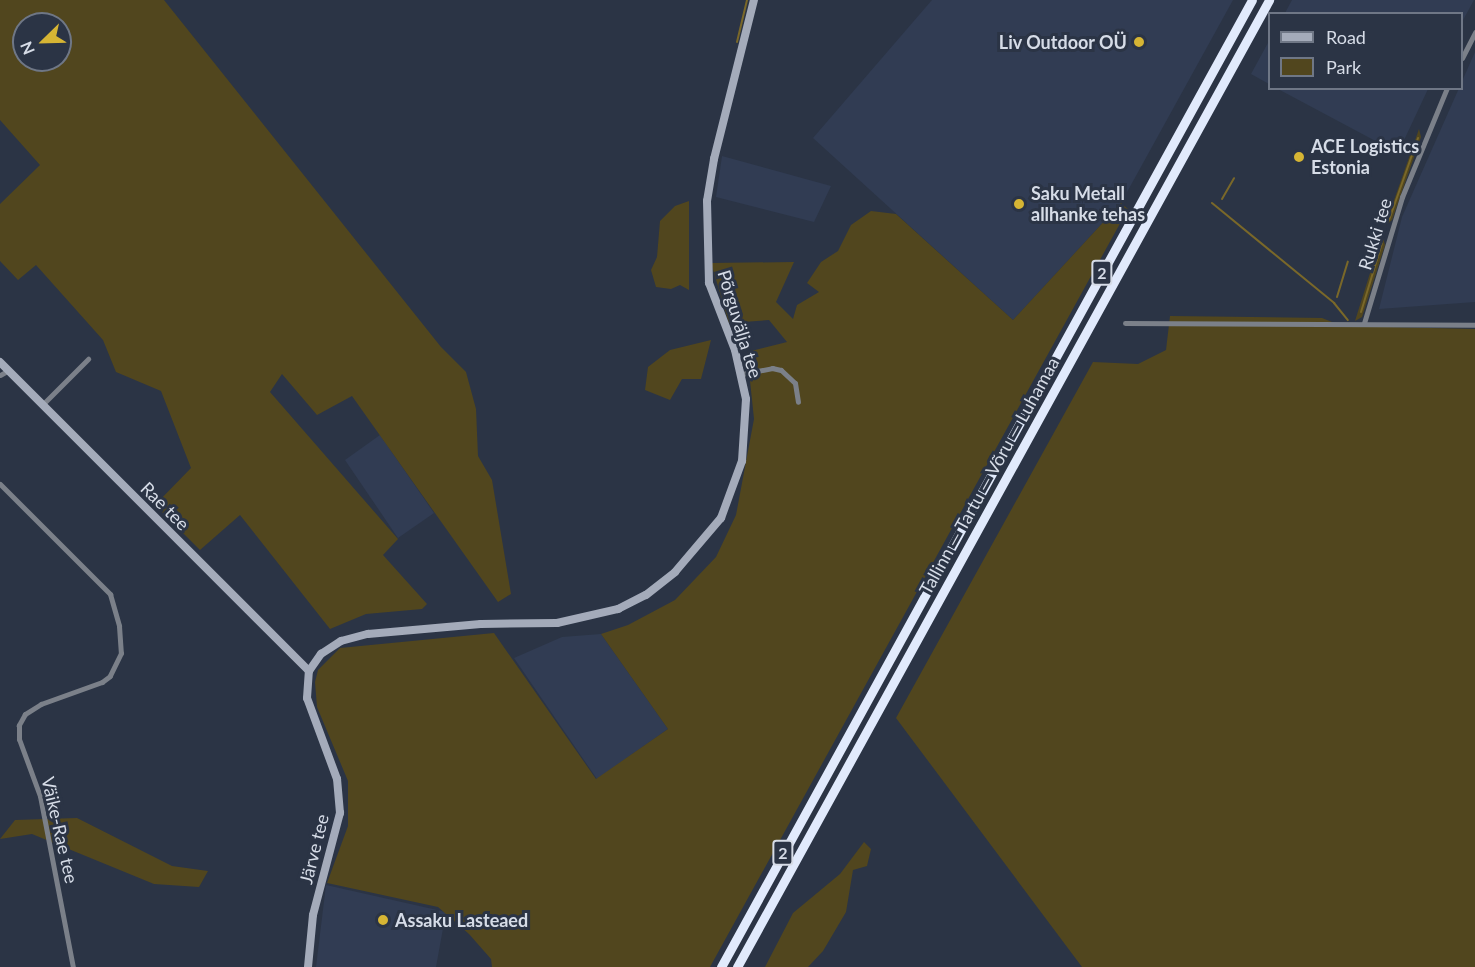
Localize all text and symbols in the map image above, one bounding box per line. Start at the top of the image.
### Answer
north arrow [12,12,72,72]
legend [1268,12,1463,90]
text: Road [1326,26,1366,48]
place label: Liv Outdoor OÜ [998,31,1127,53]
marker: Liv Outdoor OÜ [1132,35,1146,49]
text: N [16,39,38,58]
text: Park [1326,56,1361,78]
place label: ACE Logistics Estonia [1311,136,1419,178]
marker: ACE Logistics Estonia [1292,150,1306,164]
place label: Saku Metall allhanke tehas [1031,183,1145,226]
street label: Rukki tee [1354,196,1396,272]
marker: Saku Metall allhanke tehas [1012,197,1026,211]
road number: 2 [1090,260,1114,286]
street label: Põrguvälja tee [713,267,767,381]
street label: Tallinn — Tartu — Võru — Luhamaa [914,353,1064,599]
street label: Rae tee [136,477,194,535]
street label: Väike-Rae tee [37,775,83,885]
street label: Järve tee [295,812,333,886]
road number: 2 [771,840,795,866]
place label: Assaku Lasteaed [395,909,528,931]
marker: Assaku Lasteaed [376,913,390,927]

